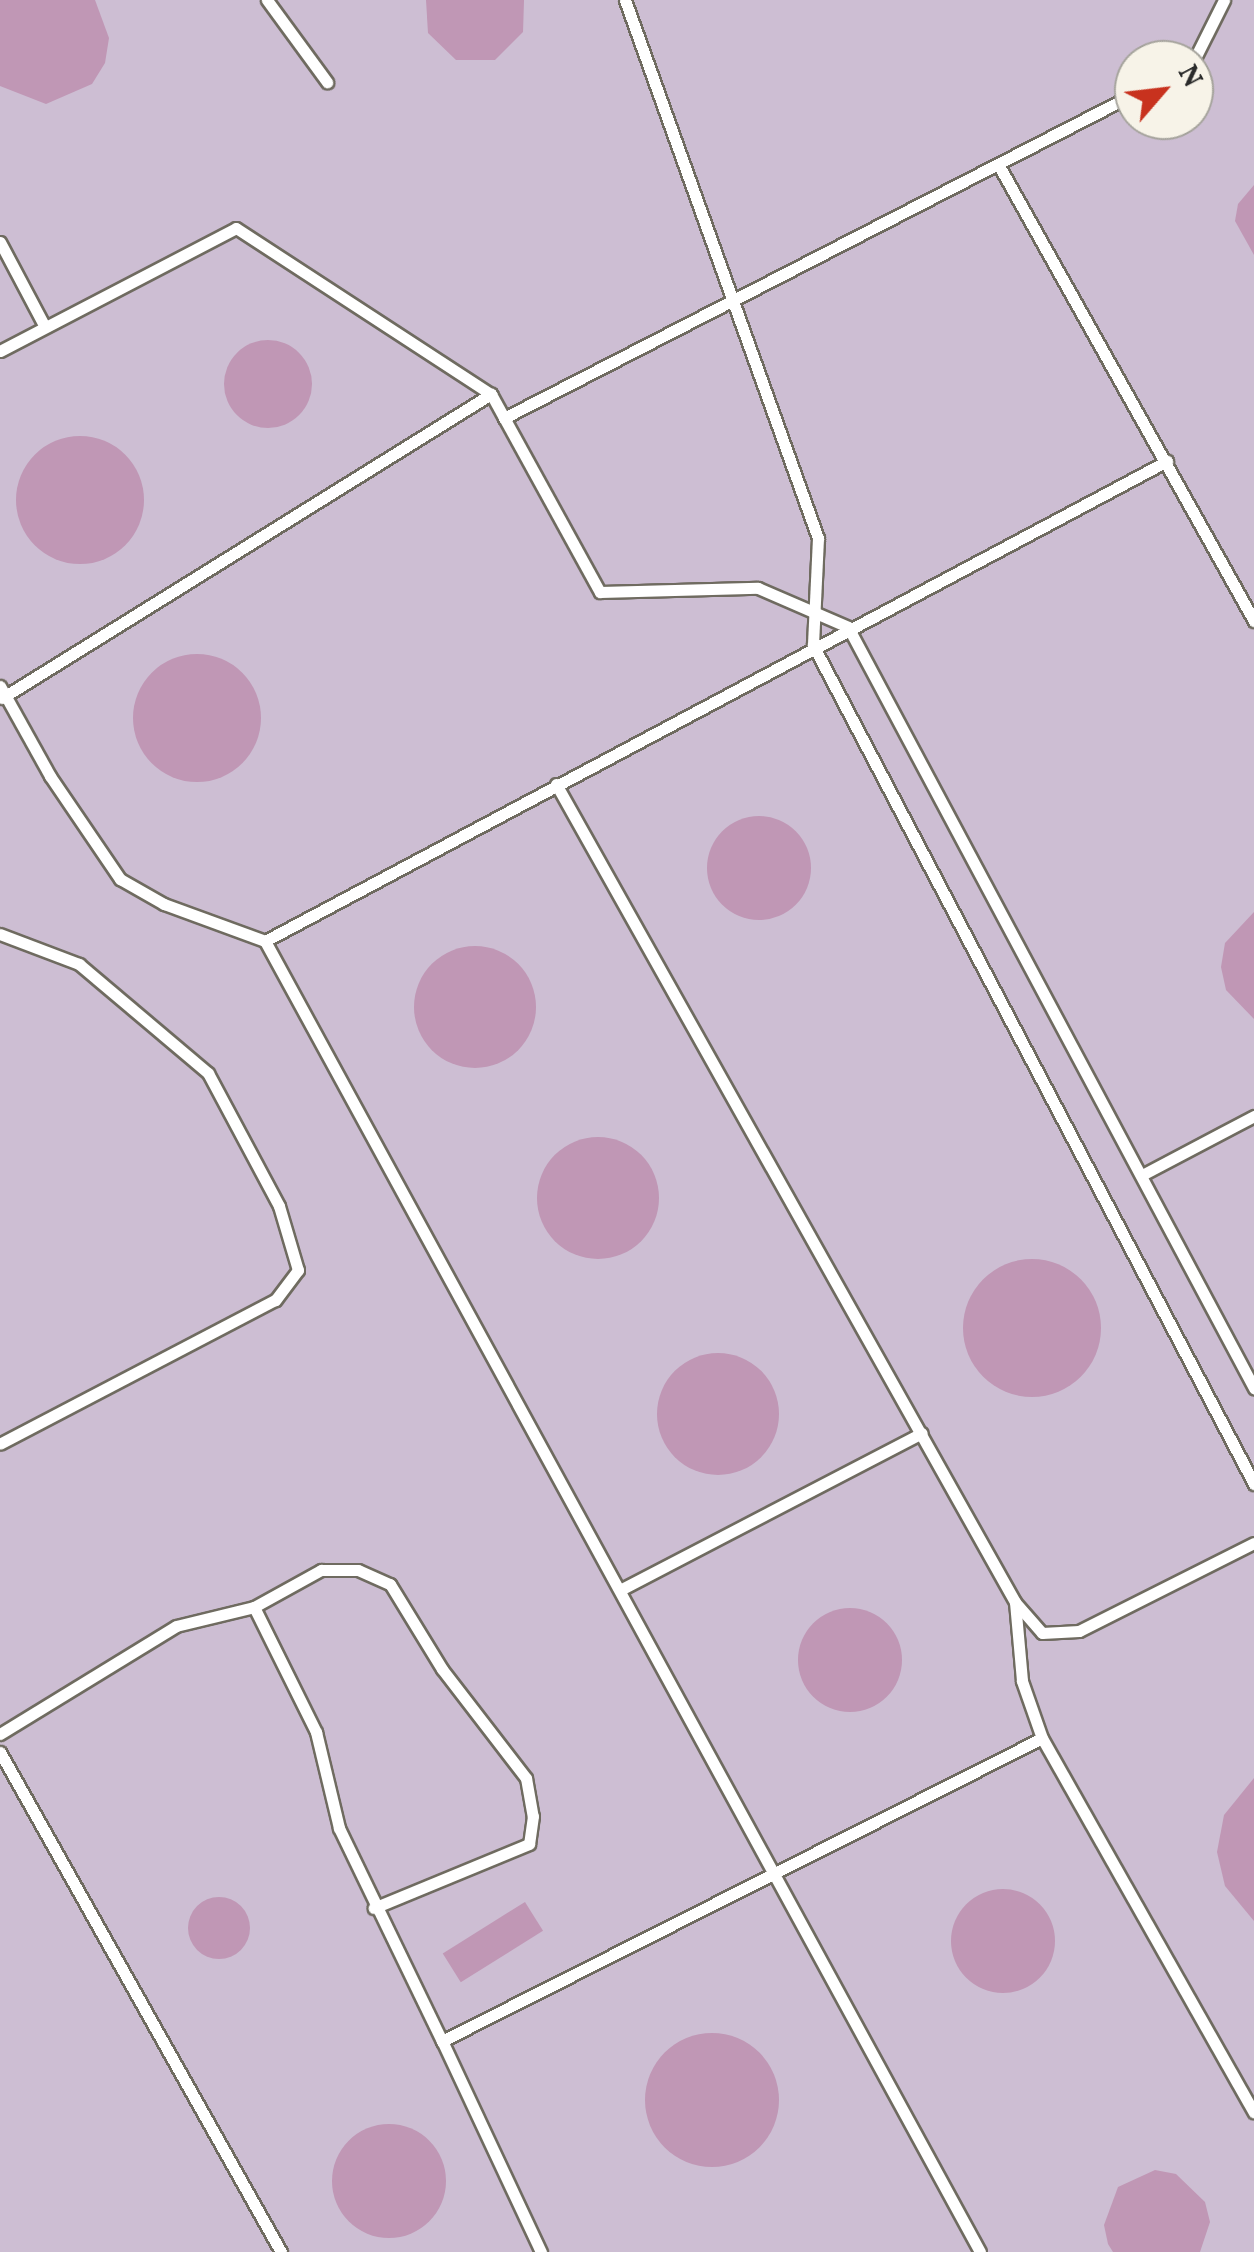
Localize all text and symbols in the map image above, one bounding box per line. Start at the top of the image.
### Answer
north arrow [1114,40,1214,140]
text: N [1167,58,1211,95]

